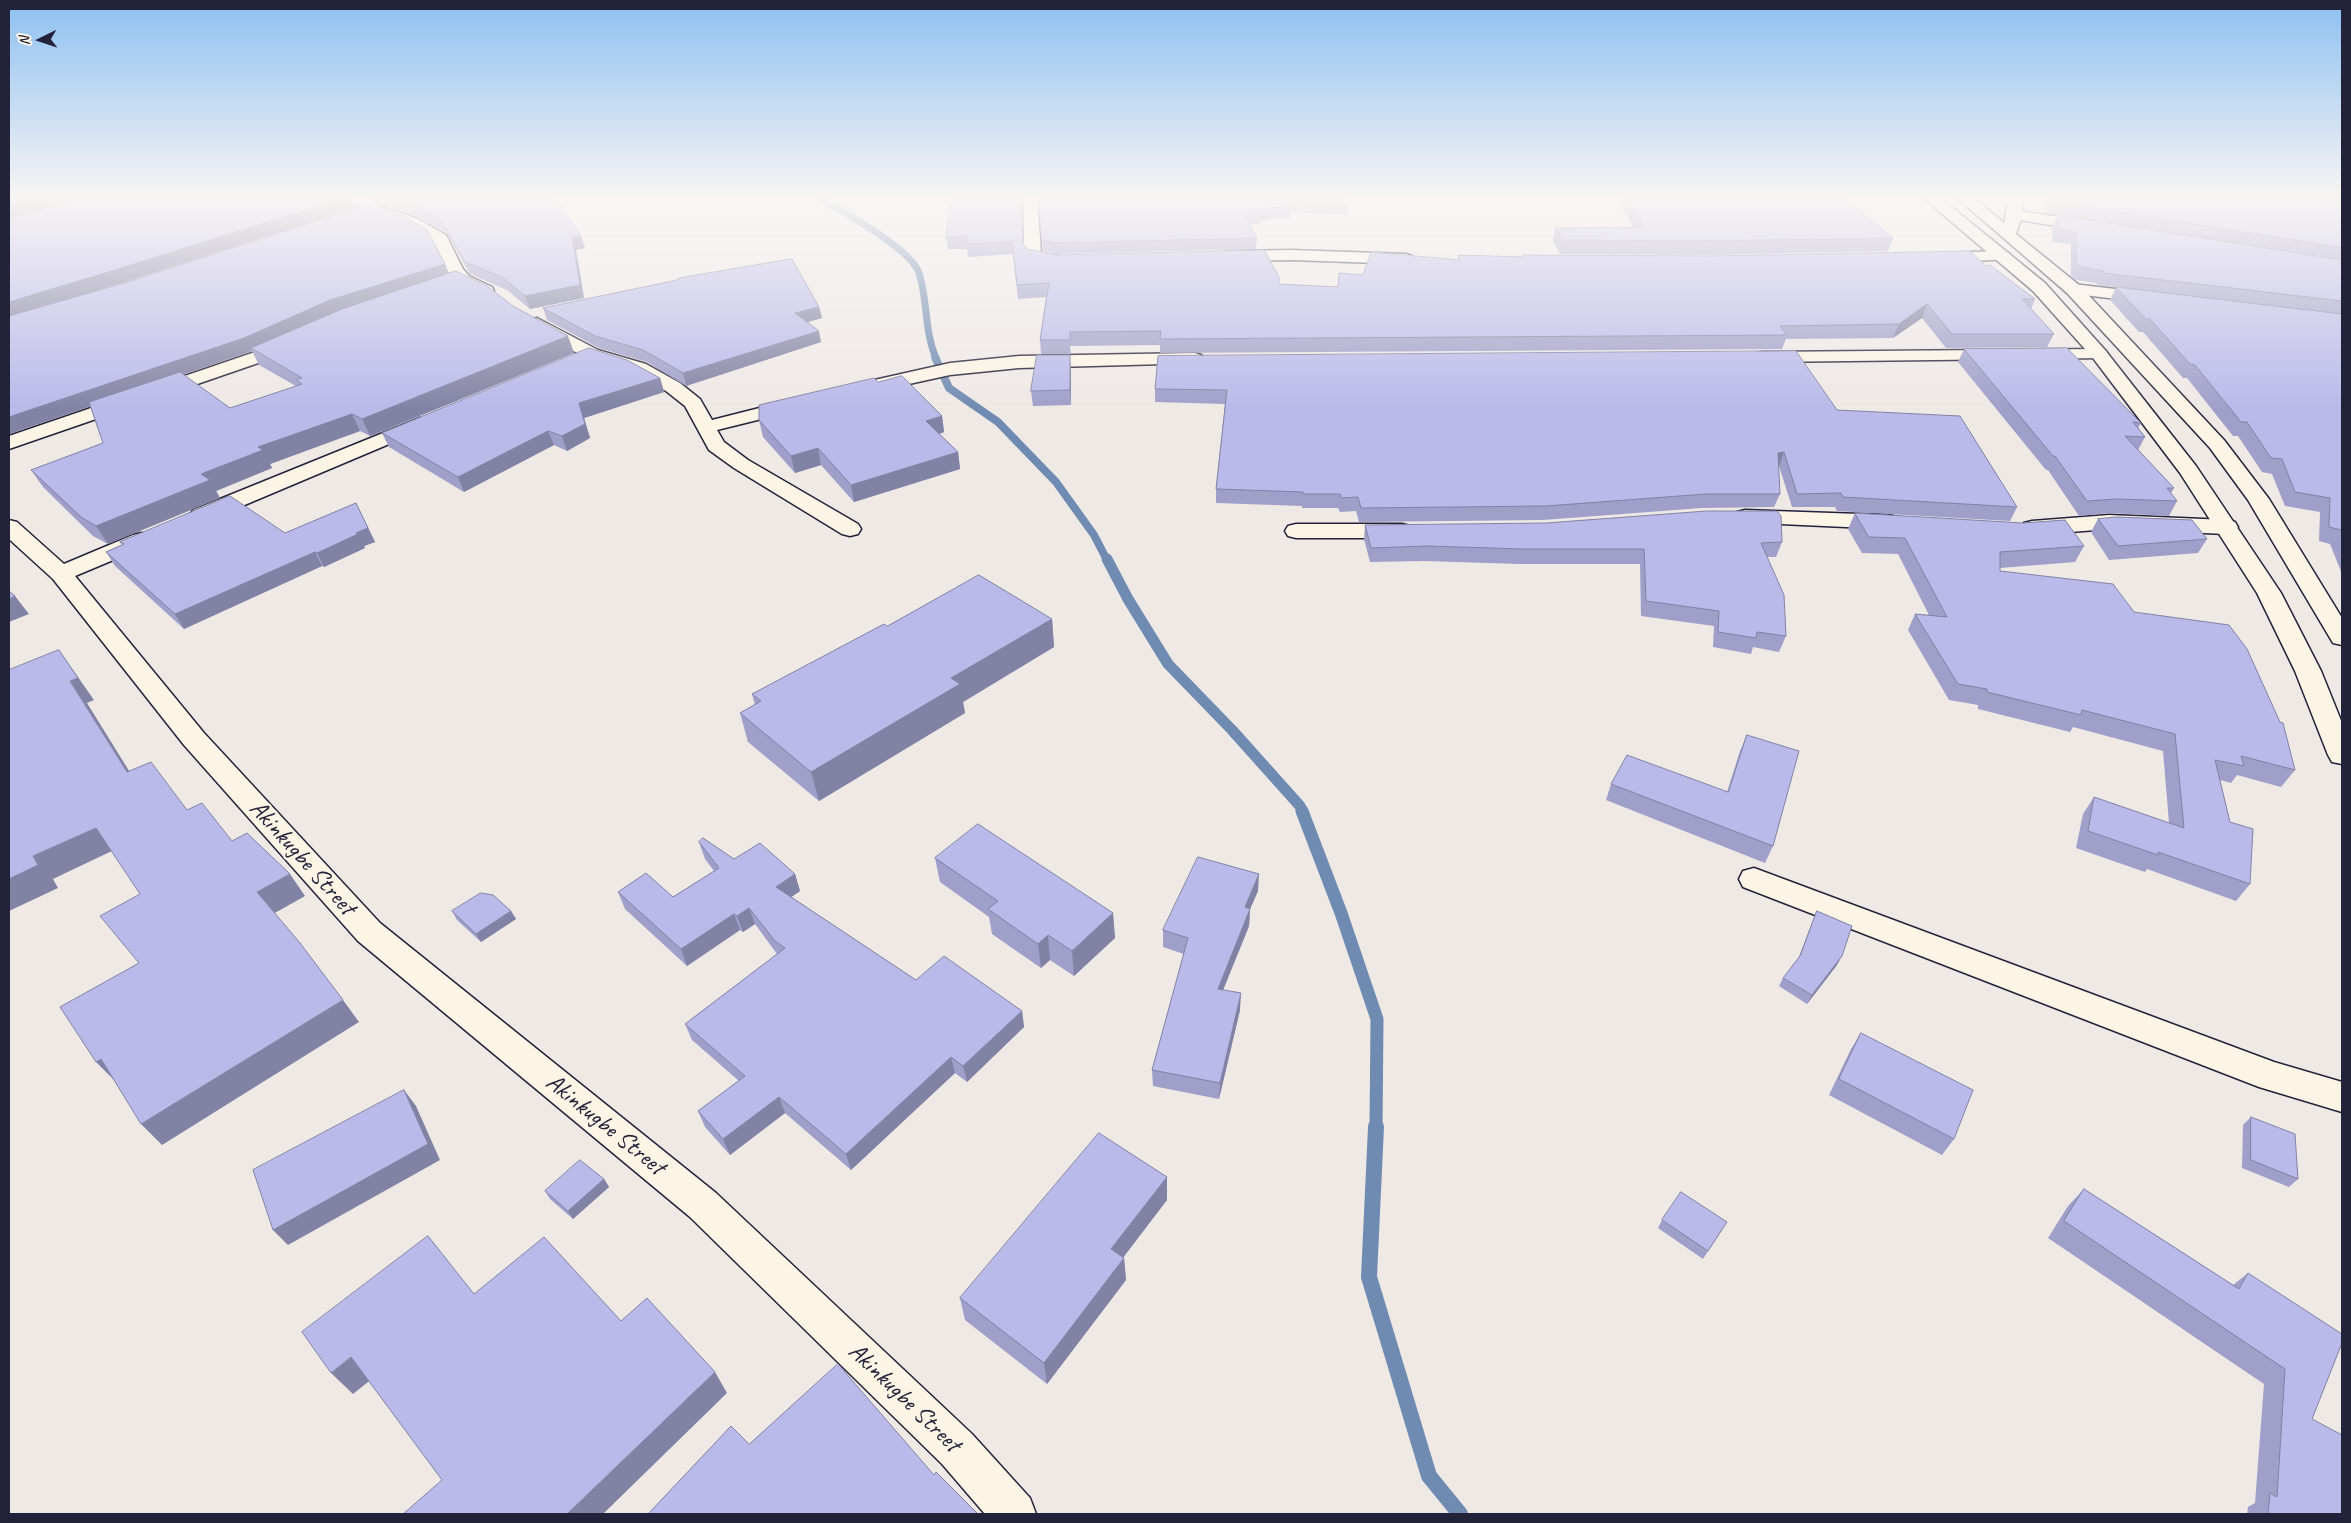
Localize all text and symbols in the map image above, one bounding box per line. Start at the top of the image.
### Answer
north arrow [15,15,65,65]
text: N [16,36,33,46]
street label: Akinkugbe Street [242,794,362,922]
street label: Akinkugbe Street [539,1068,671,1182]
street label: Akinkugbe Street [842,1337,966,1459]

